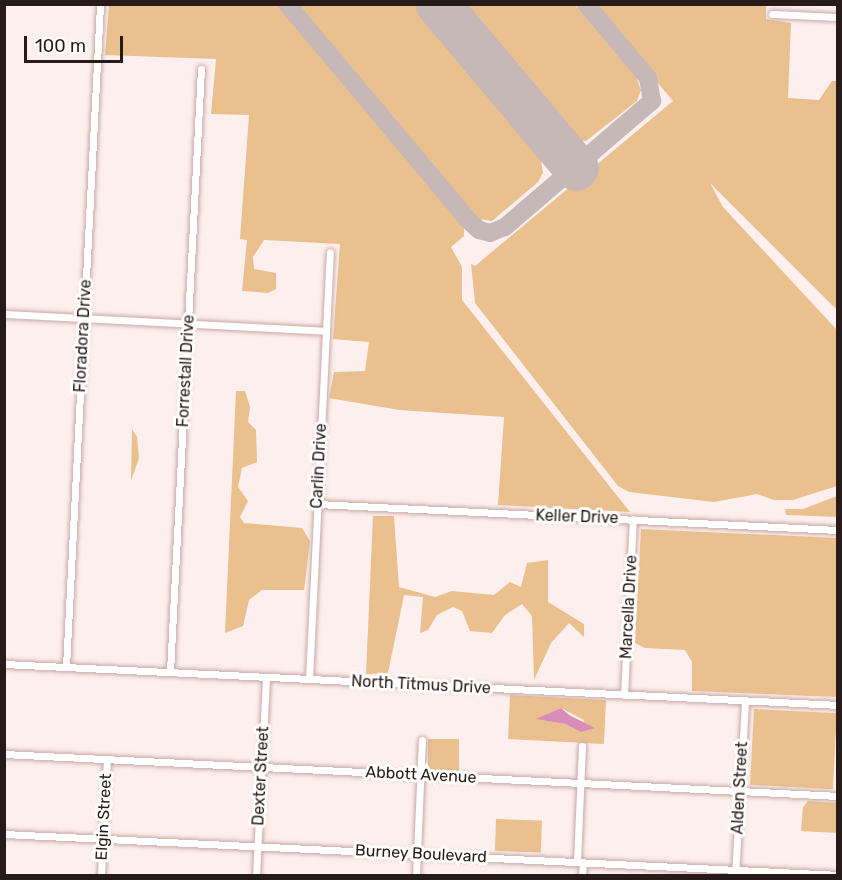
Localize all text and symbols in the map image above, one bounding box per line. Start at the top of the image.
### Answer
scale bar [27,24,126,62]
text: 100 m [35,35,86,57]
street label: Floradora Drive [70,279,96,393]
street label: Forrestall Drive [173,314,199,428]
street label: Carlin Drive [307,423,331,509]
street label: Keller Drive [535,506,619,528]
street label: Marcella Drive [617,554,641,660]
street label: North Titmus Drive [351,672,491,698]
street label: Dexter Street [249,726,273,826]
street label: Alden Street [728,741,752,835]
street label: Abbott Avenue [365,762,477,788]
street label: Elgin Street [92,773,116,861]
street label: Burney Boulevard [354,841,488,867]

